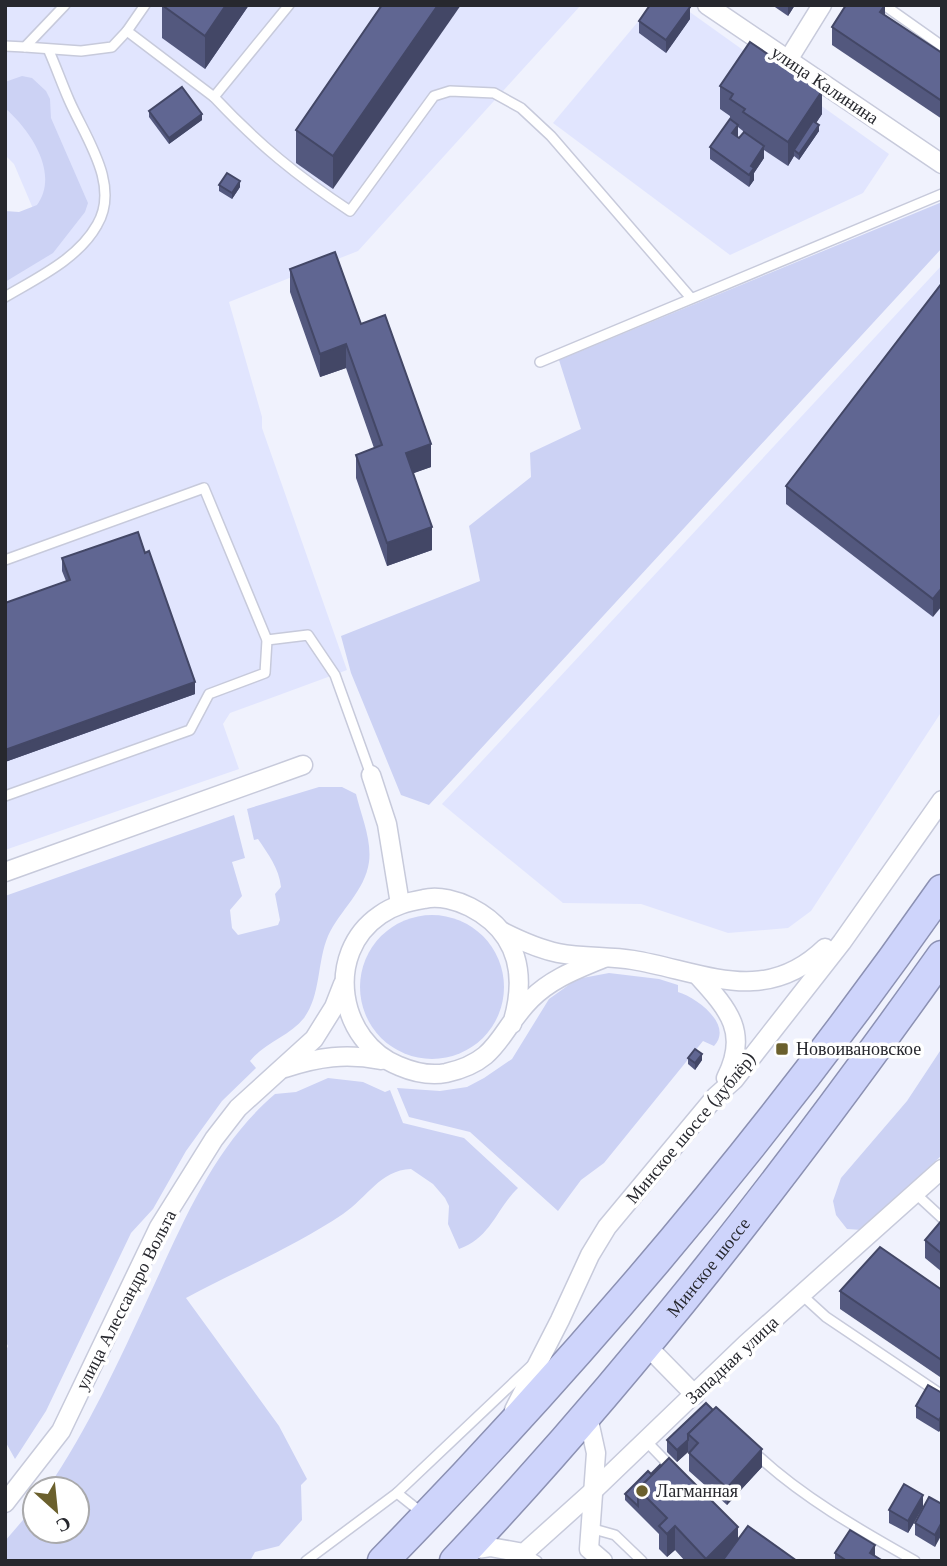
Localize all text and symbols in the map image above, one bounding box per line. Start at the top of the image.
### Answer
street label: улица Калинина [767,41,883,129]
place label: Новоивановское [796,1038,921,1060]
marker: Новоивановское [774,1041,790,1057]
street label: Минское шоссе (дублёр) [621,1048,761,1208]
street label: улица Алессандро Вольта [71,1206,181,1394]
street label: Минское шоссе [662,1213,755,1322]
street label: Западная улица [681,1311,783,1409]
north arrow [21,1475,91,1545]
place label: Лагманная [656,1480,738,1502]
marker: Лагманная [634,1483,650,1499]
text: С [52,1511,75,1538]

